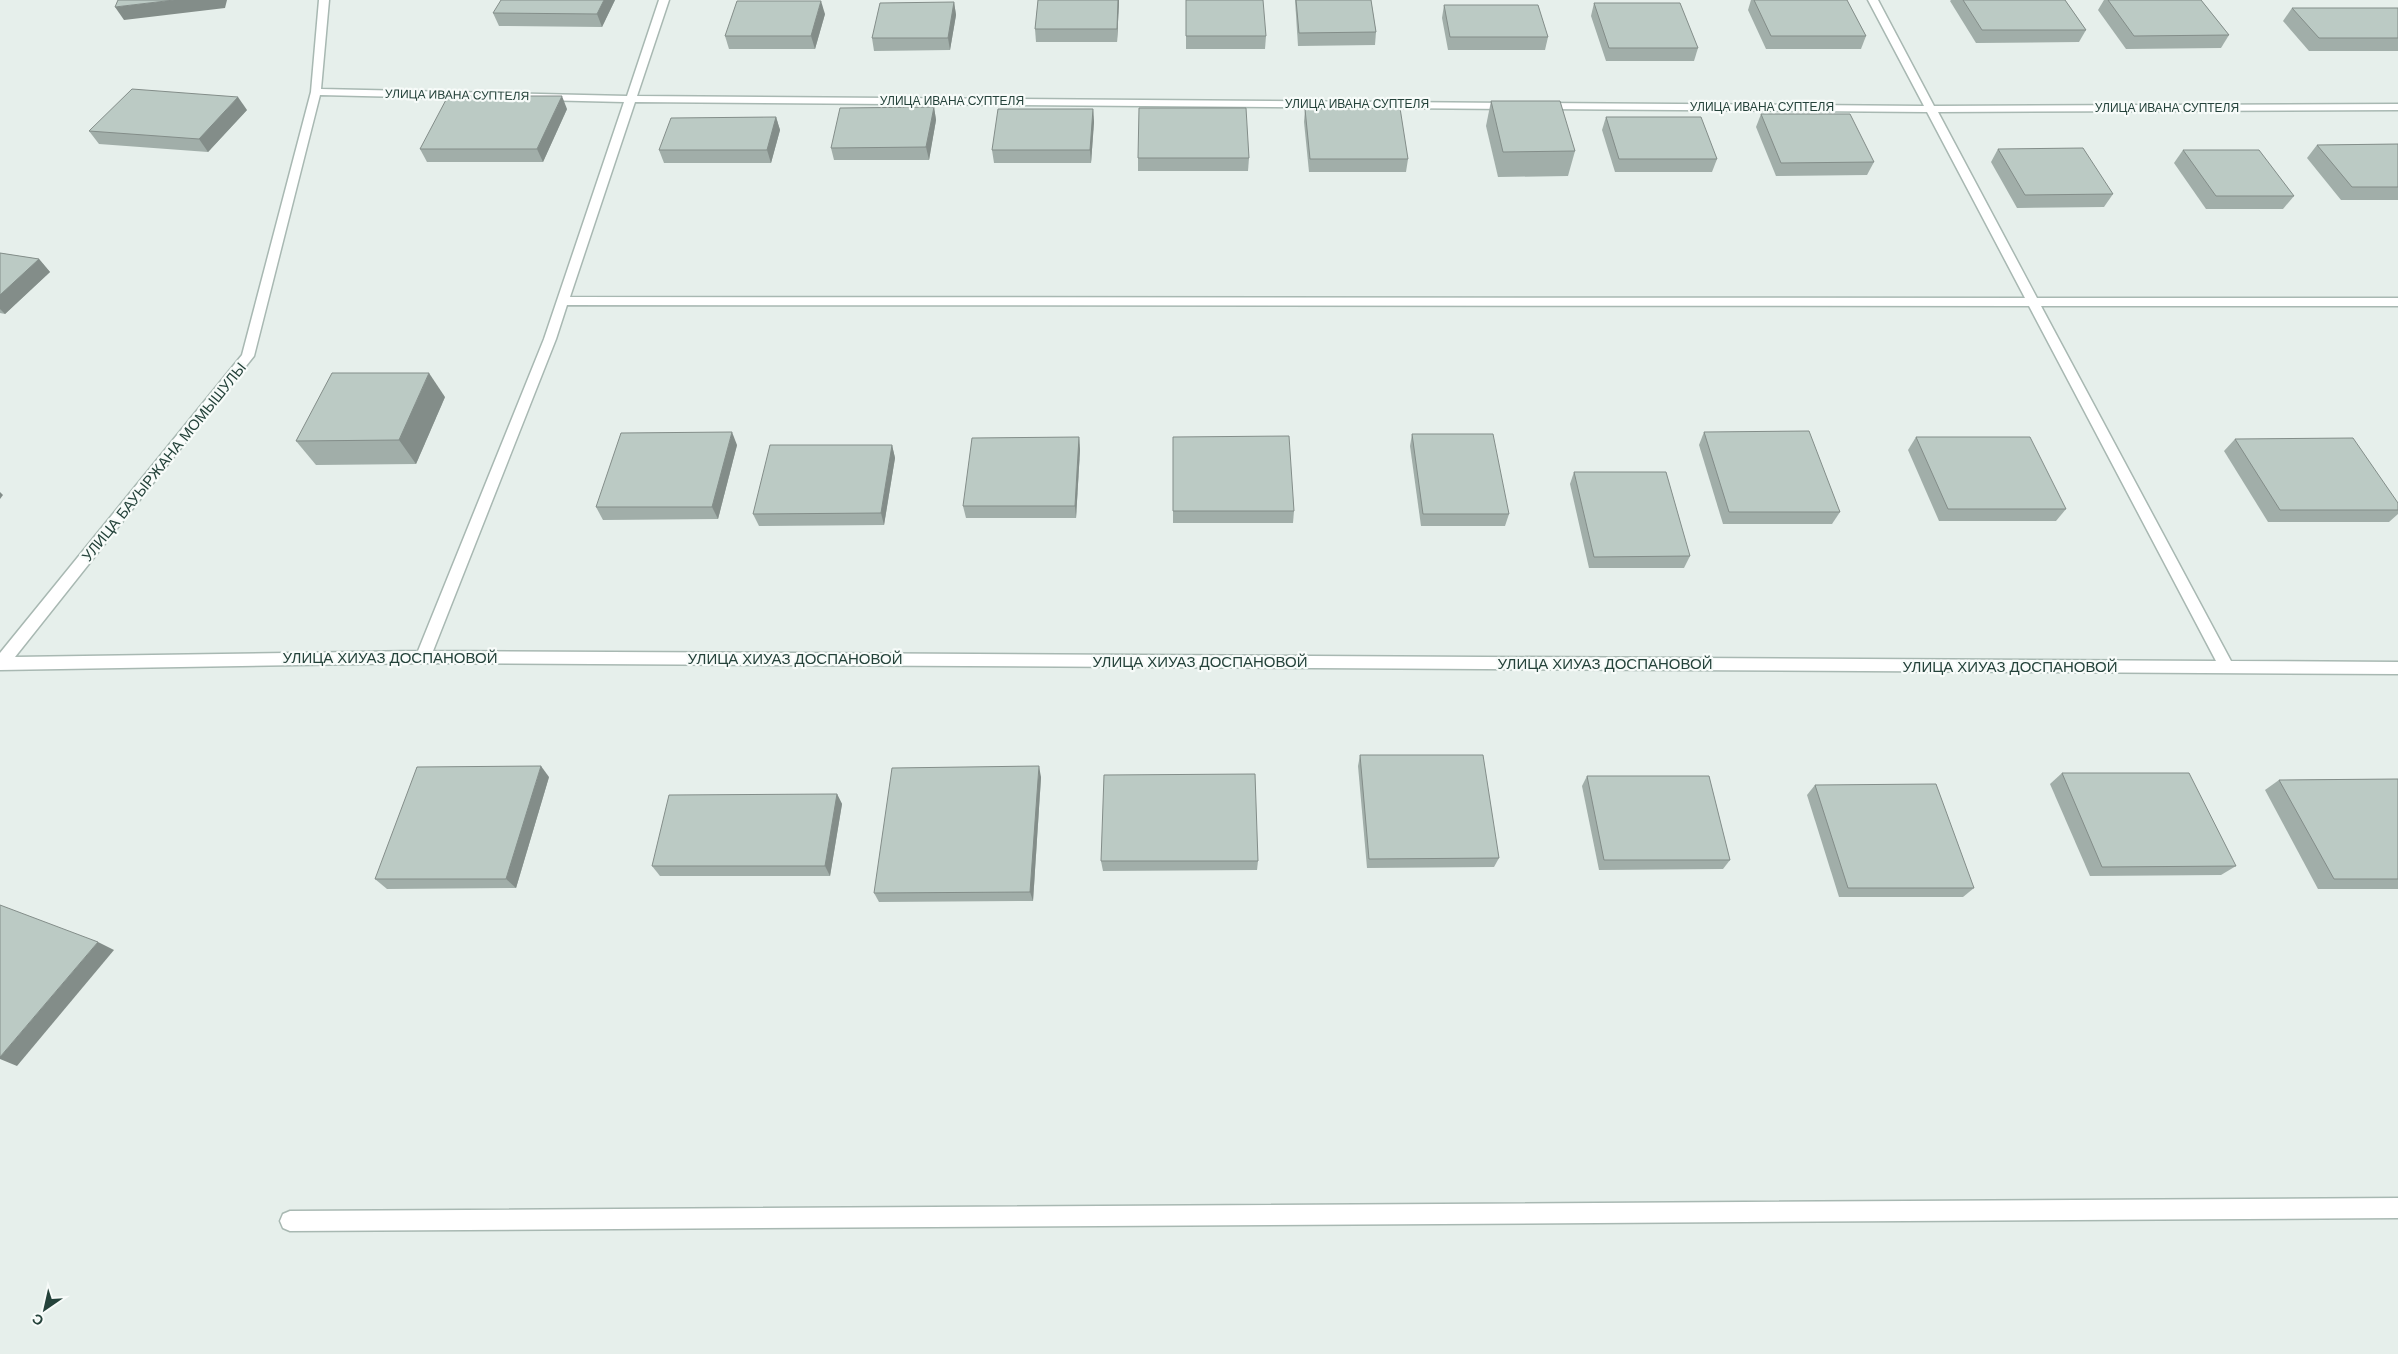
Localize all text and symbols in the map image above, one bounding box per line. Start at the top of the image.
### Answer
street label: УЛИЦА ИВАНА СУПТЕЛЯ [385,86,529,104]
street label: УЛИЦА ИВАНА СУПТЕЛЯ [880,93,1024,109]
street label: УЛИЦА ИВАНА СУПТЕЛЯ [1285,96,1429,112]
street label: УЛИЦА ИВАНА СУПТЕЛЯ [1690,99,1834,115]
street label: УЛИЦА ИВАНА СУПТЕЛЯ [2095,100,2239,116]
street label: УЛИЦА БАУЫРЖАНА МОМЫШУЛЫ [77,358,251,566]
street label: УЛИЦА ХИУАЗ ДОСПАНОВОЙ [283,648,497,668]
street label: УЛИЦА ХИУАЗ ДОСПАНОВОЙ [688,649,902,669]
street label: УЛИЦА ХИУАЗ ДОСПАНОВОЙ [1093,652,1307,672]
street label: УЛИЦА ХИУАЗ ДОСПАНОВОЙ [1498,654,1712,674]
street label: УЛИЦА ХИУАЗ ДОСПАНОВОЙ [1903,657,2117,677]
north arrow [20,1284,70,1334]
text: С [29,1309,47,1330]

